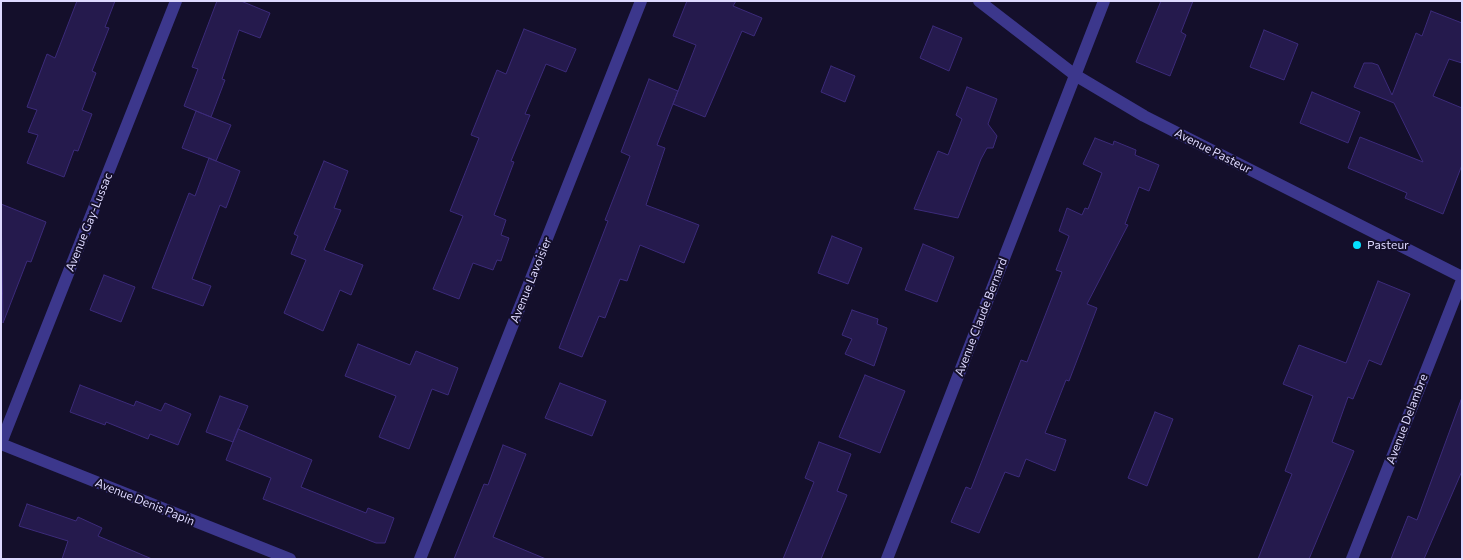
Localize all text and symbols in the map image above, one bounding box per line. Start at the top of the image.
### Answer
street label: Avenue Pasteur [1172,125,1254,177]
street label: Avenue Gay-Lussac [63,171,115,273]
street label: Avenue Lavoisier [507,235,555,325]
place label: Pasteur [1367,238,1409,252]
marker: Pasteur [1351,239,1363,251]
street label: Avenue Claude Bernard [952,256,1010,378]
street label: Avenue Delambre [1383,372,1431,466]
street label: Avenue Denis Papin [93,475,197,529]

